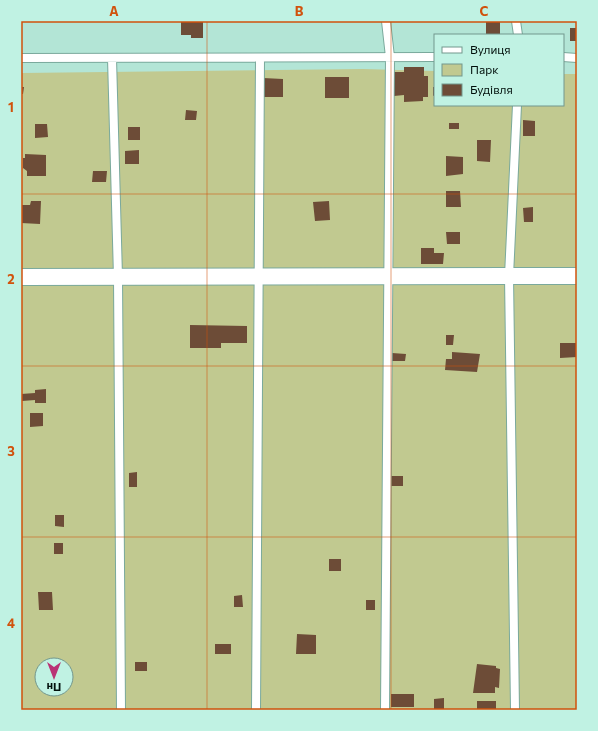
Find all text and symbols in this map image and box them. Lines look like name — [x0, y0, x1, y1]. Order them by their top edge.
text: A — [109, 3, 119, 19]
text: B — [295, 3, 304, 19]
text: C — [480, 3, 489, 19]
legend — [434, 34, 564, 106]
text: Вулиця — [470, 42, 511, 56]
text: Парк — [470, 62, 499, 76]
text: Будівля — [470, 82, 513, 96]
text: 1 — [8, 99, 14, 115]
text: 2 — [7, 271, 15, 287]
text: 3 — [7, 443, 15, 459]
text: 4 — [7, 615, 15, 631]
north arrow — [34, 657, 74, 697]
text: Пн — [47, 681, 61, 694]

